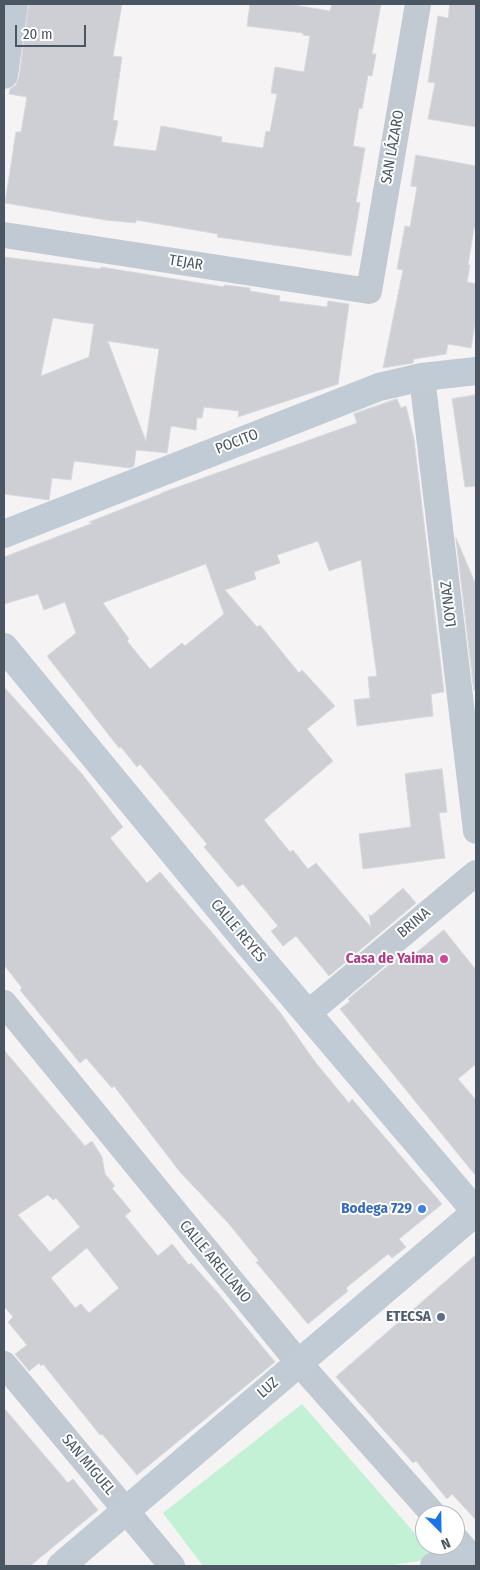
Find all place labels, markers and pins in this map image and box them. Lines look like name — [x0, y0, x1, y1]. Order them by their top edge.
place label: Casa de Yaima — [346, 950, 434, 968]
marker: Casa de Yaima — [438, 953, 450, 965]
place label: Bodega 729 — [341, 1200, 412, 1218]
marker: Bodega 729 — [416, 1203, 428, 1215]
place label: ETECSA — [386, 1308, 431, 1326]
marker: ETECSA — [435, 1311, 447, 1323]

